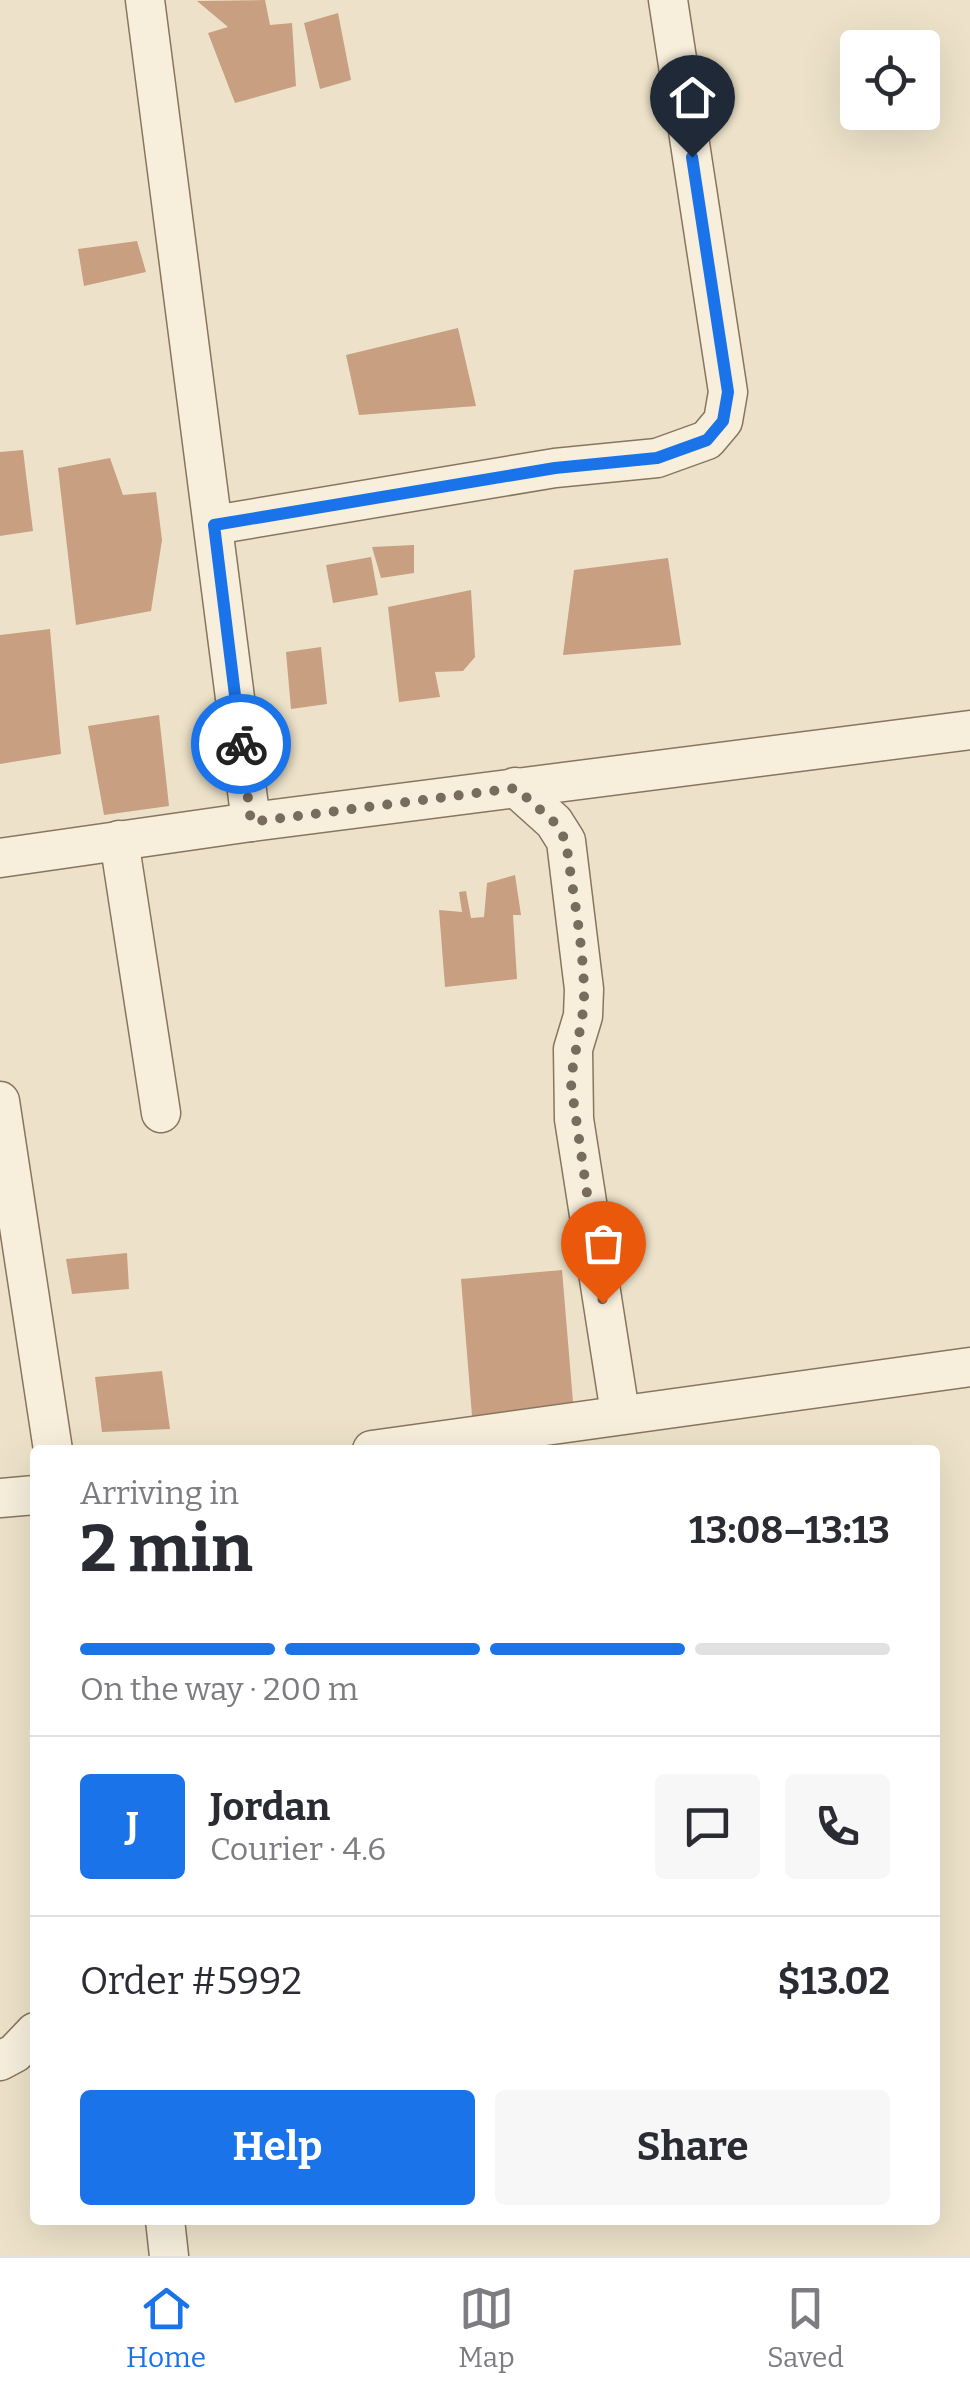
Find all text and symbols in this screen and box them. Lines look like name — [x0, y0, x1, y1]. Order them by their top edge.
map controls — [840, 30, 940, 130]
button: locate — [840, 30, 940, 130]
pin — [650, 55, 735, 158]
icon: home — [665, 70, 720, 125]
courier — [191, 694, 291, 794]
icon: bike — [214, 717, 269, 772]
pin — [561, 1201, 646, 1304]
icon: bag — [576, 1216, 631, 1271]
text: Arriving in — [80, 1474, 239, 1512]
text: 13:08–13:13 — [689, 1507, 890, 1553]
text: 2 min — [80, 1510, 253, 1588]
text: On the way · 200 m — [80, 1670, 358, 1708]
button: chat — [655, 1774, 760, 1879]
button: phone — [785, 1774, 890, 1879]
text: Jordan — [210, 1784, 330, 1830]
text: J — [126, 1803, 139, 1849]
text: Courier · 4.6 — [210, 1830, 386, 1868]
text: Order #5992 — [80, 1958, 302, 2004]
text: $13.02 — [777, 1958, 890, 2004]
button: Help — [80, 2090, 475, 2205]
button: Share — [495, 2090, 890, 2205]
tab: Home — [126, 2281, 206, 2374]
tab: Map — [458, 2281, 515, 2374]
tab: Saved — [767, 2281, 844, 2374]

